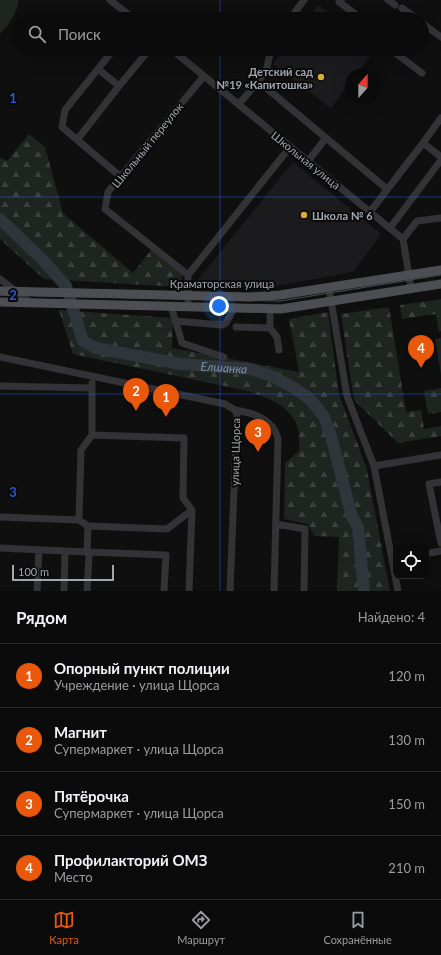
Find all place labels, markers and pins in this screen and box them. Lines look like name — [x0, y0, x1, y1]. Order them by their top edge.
place label: Детский сад №19 «Капитошка» — [216, 65, 313, 91]
marker: Детский сад №19 «Капитошка» — [316, 72, 326, 82]
place label: Школа № 6 — [312, 209, 373, 222]
marker: Школа № 6 — [299, 210, 309, 220]
pin: 4 — [408, 335, 434, 368]
pin: 2 — [123, 378, 149, 411]
pin: 1 — [153, 384, 179, 417]
pin: 3 — [245, 419, 271, 452]

